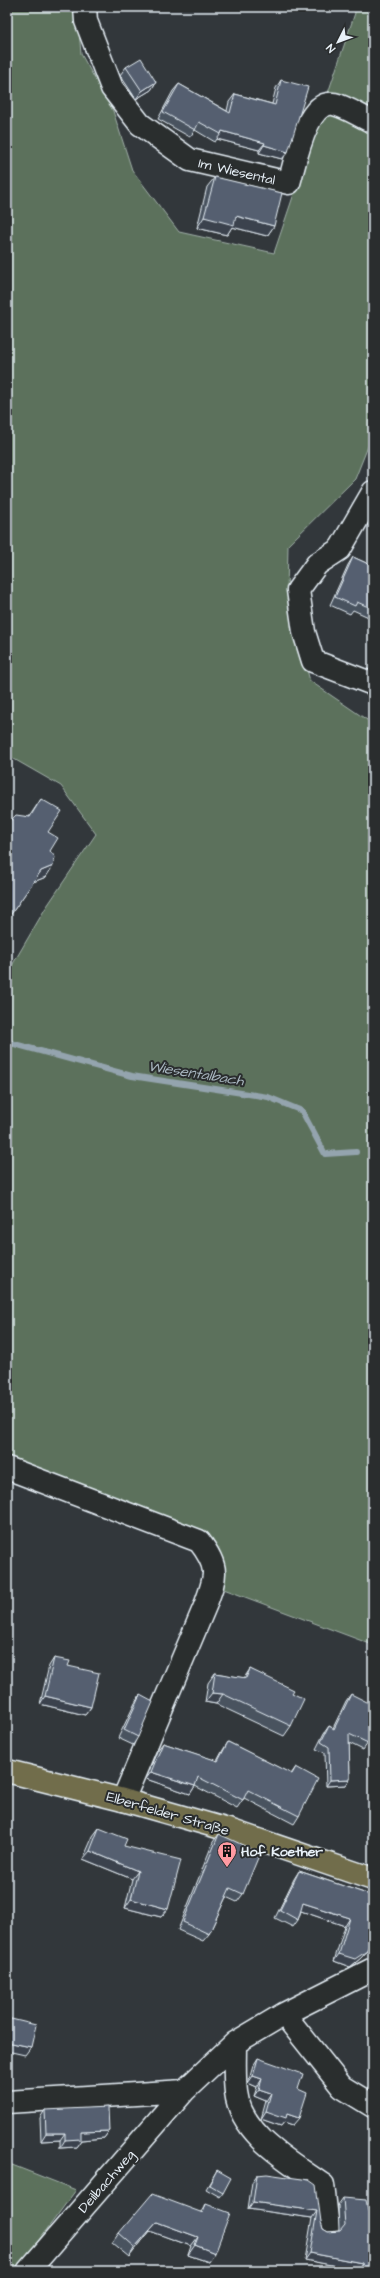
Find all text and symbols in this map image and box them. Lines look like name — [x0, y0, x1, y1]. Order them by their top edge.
north arrow — [318, 22, 358, 62]
text: N — [323, 41, 339, 56]
street label: Im Wiesental — [196, 153, 277, 190]
water label: Wiesentalbach — [147, 1056, 246, 1092]
street label: Elberfelder Straße — [104, 1787, 232, 1841]
building icon: Hof Koether — [216, 1840, 238, 1868]
place label: Hof Koether — [241, 1842, 323, 1862]
street label: Deilbachweg — [74, 2146, 140, 2218]

